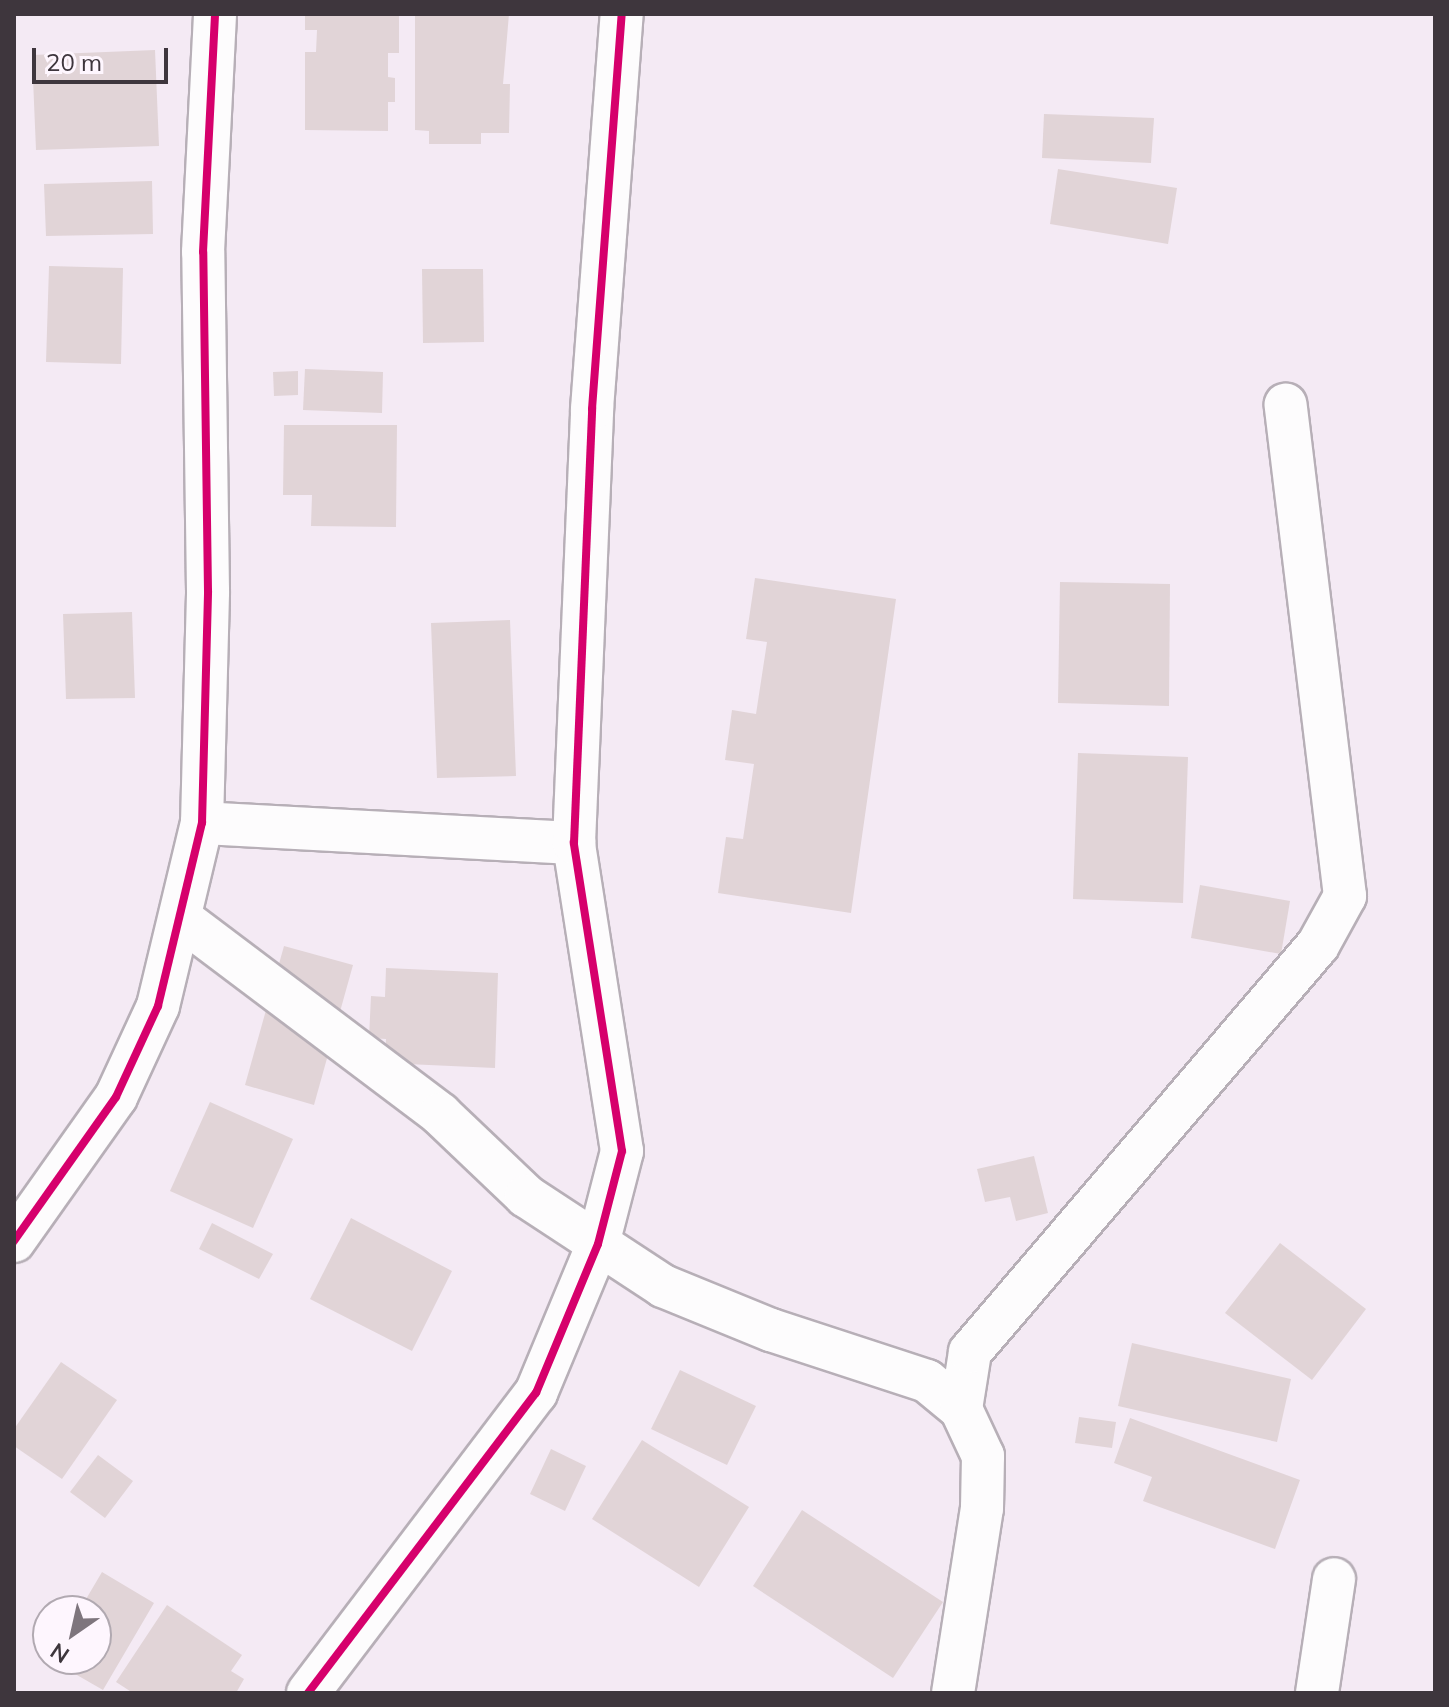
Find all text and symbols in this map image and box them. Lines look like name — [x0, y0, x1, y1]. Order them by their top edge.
scale bar — [36, 32, 172, 82]
text: 20 m — [46, 47, 102, 77]
north arrow — [32, 1595, 112, 1675]
text: N — [45, 1637, 74, 1669]

